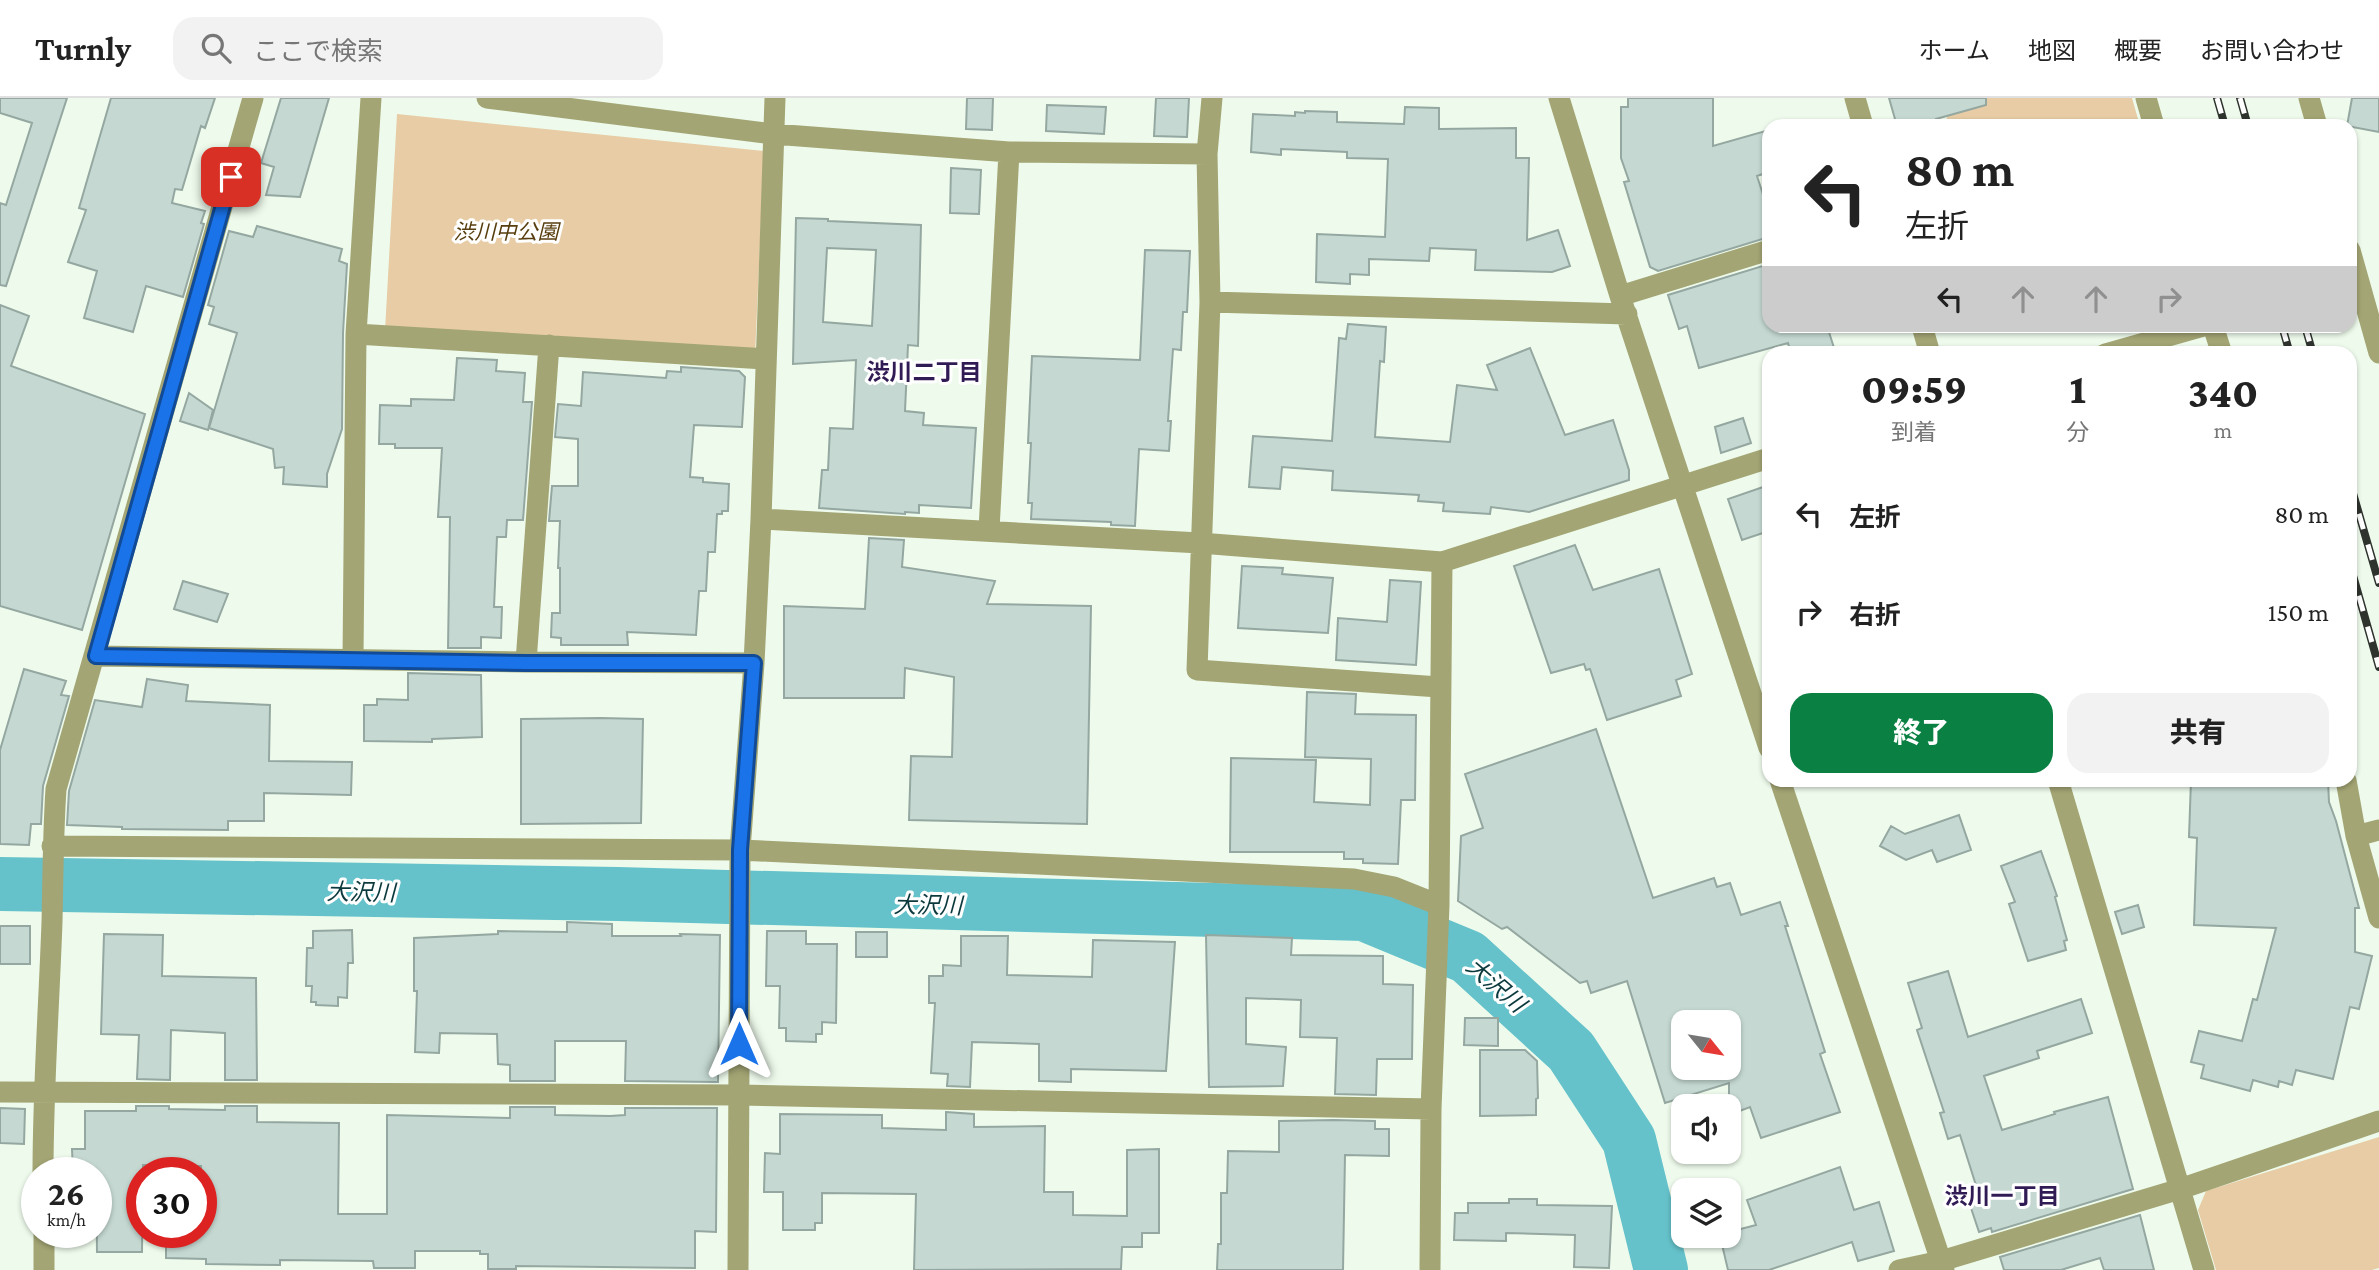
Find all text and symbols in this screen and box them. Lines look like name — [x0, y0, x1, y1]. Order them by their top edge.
search box — [173, 17, 663, 80]
icon: search — [197, 29, 235, 67]
text: Turnly — [35, 30, 131, 67]
text: ここで検索 — [253, 37, 383, 66]
text: ホーム — [1919, 37, 1990, 64]
text: 地図 — [2028, 37, 2076, 64]
text: 概要 — [2114, 37, 2162, 64]
text: お問い合わせ — [2200, 37, 2344, 64]
text: 80 m — [1905, 142, 2014, 197]
pin — [201, 147, 261, 207]
icon: left — [1790, 147, 1881, 238]
icon: arrive — [212, 158, 250, 196]
text: 左折 — [1905, 208, 1969, 244]
park label: 渋川中公園 — [454, 220, 561, 244]
icon: left — [1931, 280, 1969, 318]
icon: ahead — [2004, 280, 2042, 318]
icon: ahead — [2077, 280, 2115, 318]
icon: right — [2150, 280, 2188, 318]
district label: 渋川二丁目 — [867, 359, 982, 385]
text: 09:59 — [1861, 365, 1967, 412]
text: 1 — [2069, 365, 2086, 412]
text: 340 — [2188, 369, 2258, 416]
text: m — [2214, 417, 2232, 443]
text: 到着 — [1891, 419, 1937, 445]
text: 分 — [2066, 419, 2089, 445]
icon: left — [1790, 495, 1828, 533]
text: 80 m — [2275, 500, 2329, 529]
text: 左折 — [1849, 503, 1901, 532]
icon: right — [1790, 593, 1828, 631]
text: 150 m — [2268, 598, 2329, 627]
text: 右折 — [1849, 601, 1901, 630]
button: 終了 — [1790, 693, 2053, 773]
button: 共有 — [2067, 693, 2329, 773]
water label: 大沢川 — [326, 878, 399, 906]
water label: 大沢川 — [893, 891, 966, 919]
water label: 大沢川 — [1461, 953, 1533, 1019]
position arrow — [702, 1007, 776, 1081]
north arrow — [1671, 1010, 1741, 1080]
map controls — [1671, 1010, 1741, 1248]
button: sound — [1671, 1094, 1741, 1164]
speed limit sign: 30 — [126, 1157, 217, 1248]
text: 26 — [48, 1174, 85, 1213]
button: layers — [1671, 1178, 1741, 1248]
district label: 渋川一丁目 — [1945, 1183, 2060, 1209]
text: km/h — [47, 1210, 86, 1230]

